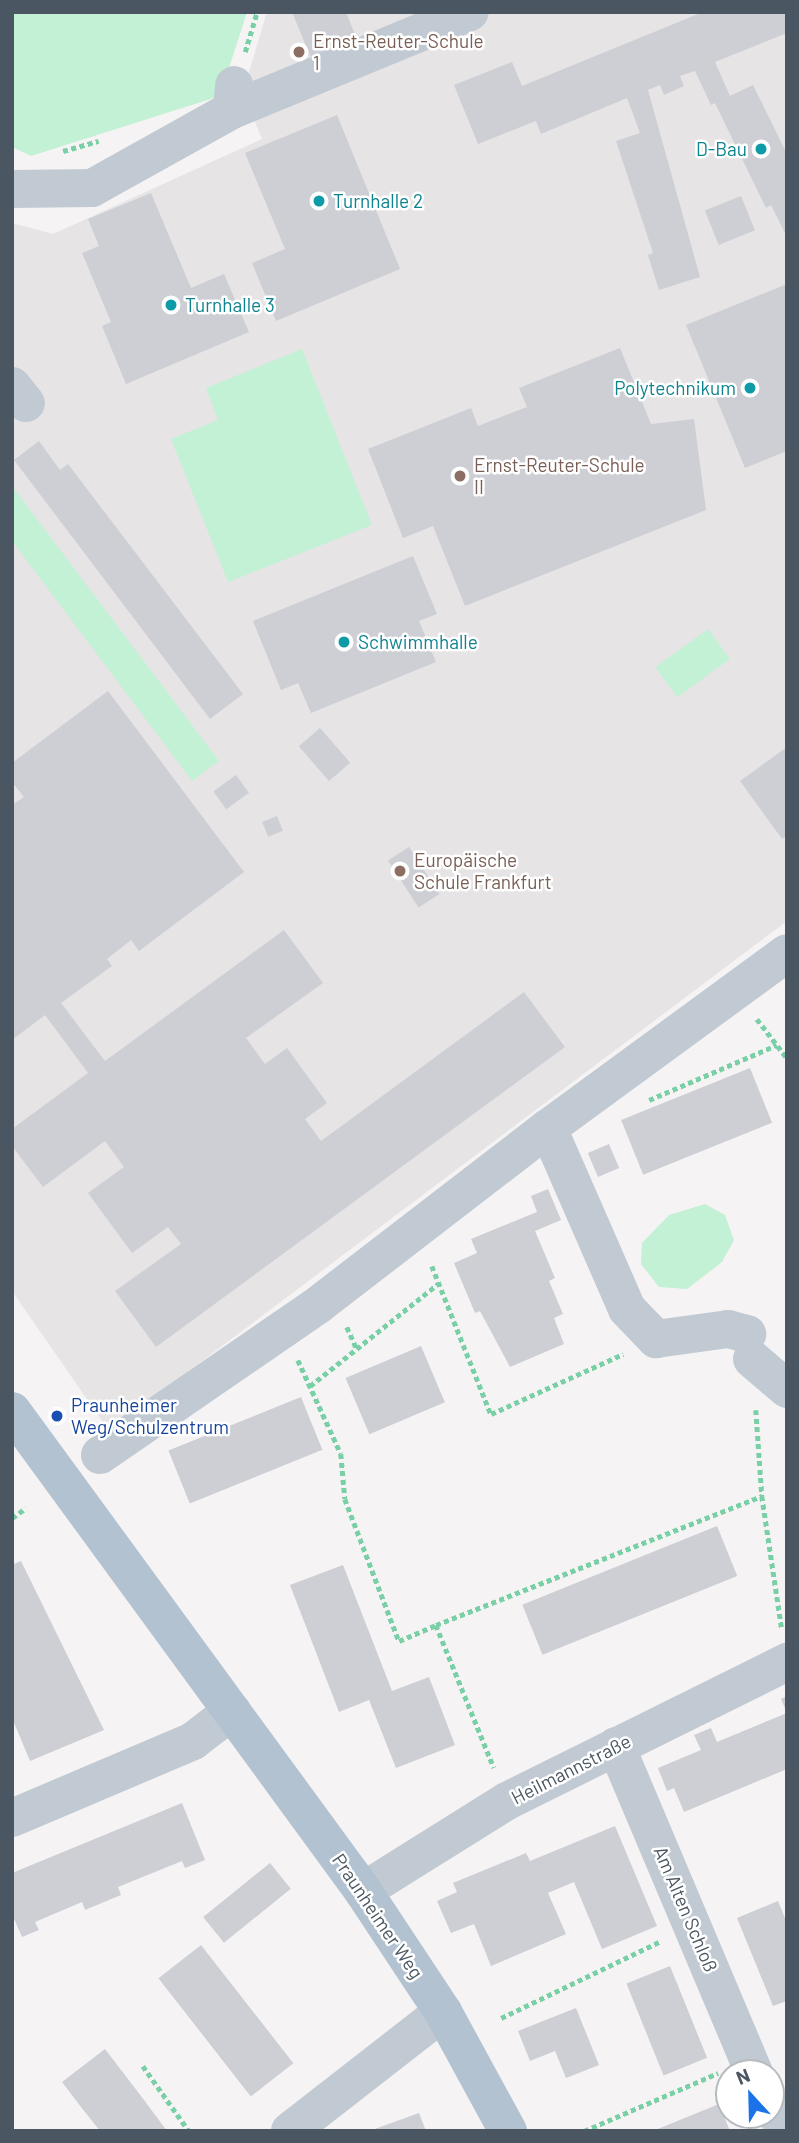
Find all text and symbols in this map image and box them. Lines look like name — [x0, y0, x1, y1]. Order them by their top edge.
place label: Ernst-Reuter-Schule 1 — [313, 30, 484, 74]
marker: Ernst-Reuter-Schule 1 — [291, 44, 307, 60]
place label: D-Bau — [696, 138, 747, 160]
marker: D-Bau — [753, 141, 769, 157]
place label: Turnhalle 2 — [333, 190, 423, 212]
marker: Turnhalle 2 — [311, 193, 327, 209]
place label: Turnhalle 3 — [185, 294, 275, 316]
marker: Turnhalle 3 — [163, 297, 179, 313]
place label: Polytechnikum — [614, 377, 736, 399]
marker: Polytechnikum — [742, 380, 758, 396]
place label: Ernst-Reuter-Schule II — [474, 454, 645, 498]
marker: Ernst-Reuter-Schule II — [452, 468, 468, 484]
place label: Schwimmhalle — [358, 631, 478, 653]
marker: Schwimmhalle — [336, 634, 352, 650]
place label: Europäische Schule Frankfurt — [414, 849, 552, 893]
marker: Europäische Schule Frankfurt — [392, 863, 408, 879]
place label: Praunheimer Weg/Schulzentrum — [71, 1394, 229, 1438]
marker: Praunheimer Weg/Schulzentrum — [49, 1408, 65, 1424]
street label: Heilmannstraße — [507, 1729, 635, 1809]
street label: Am Alten Schloß — [649, 1843, 723, 1975]
street label: Praunheimer Weg — [328, 1849, 428, 1983]
north arrow — [715, 2059, 785, 2129]
text: N — [733, 2063, 753, 2089]

